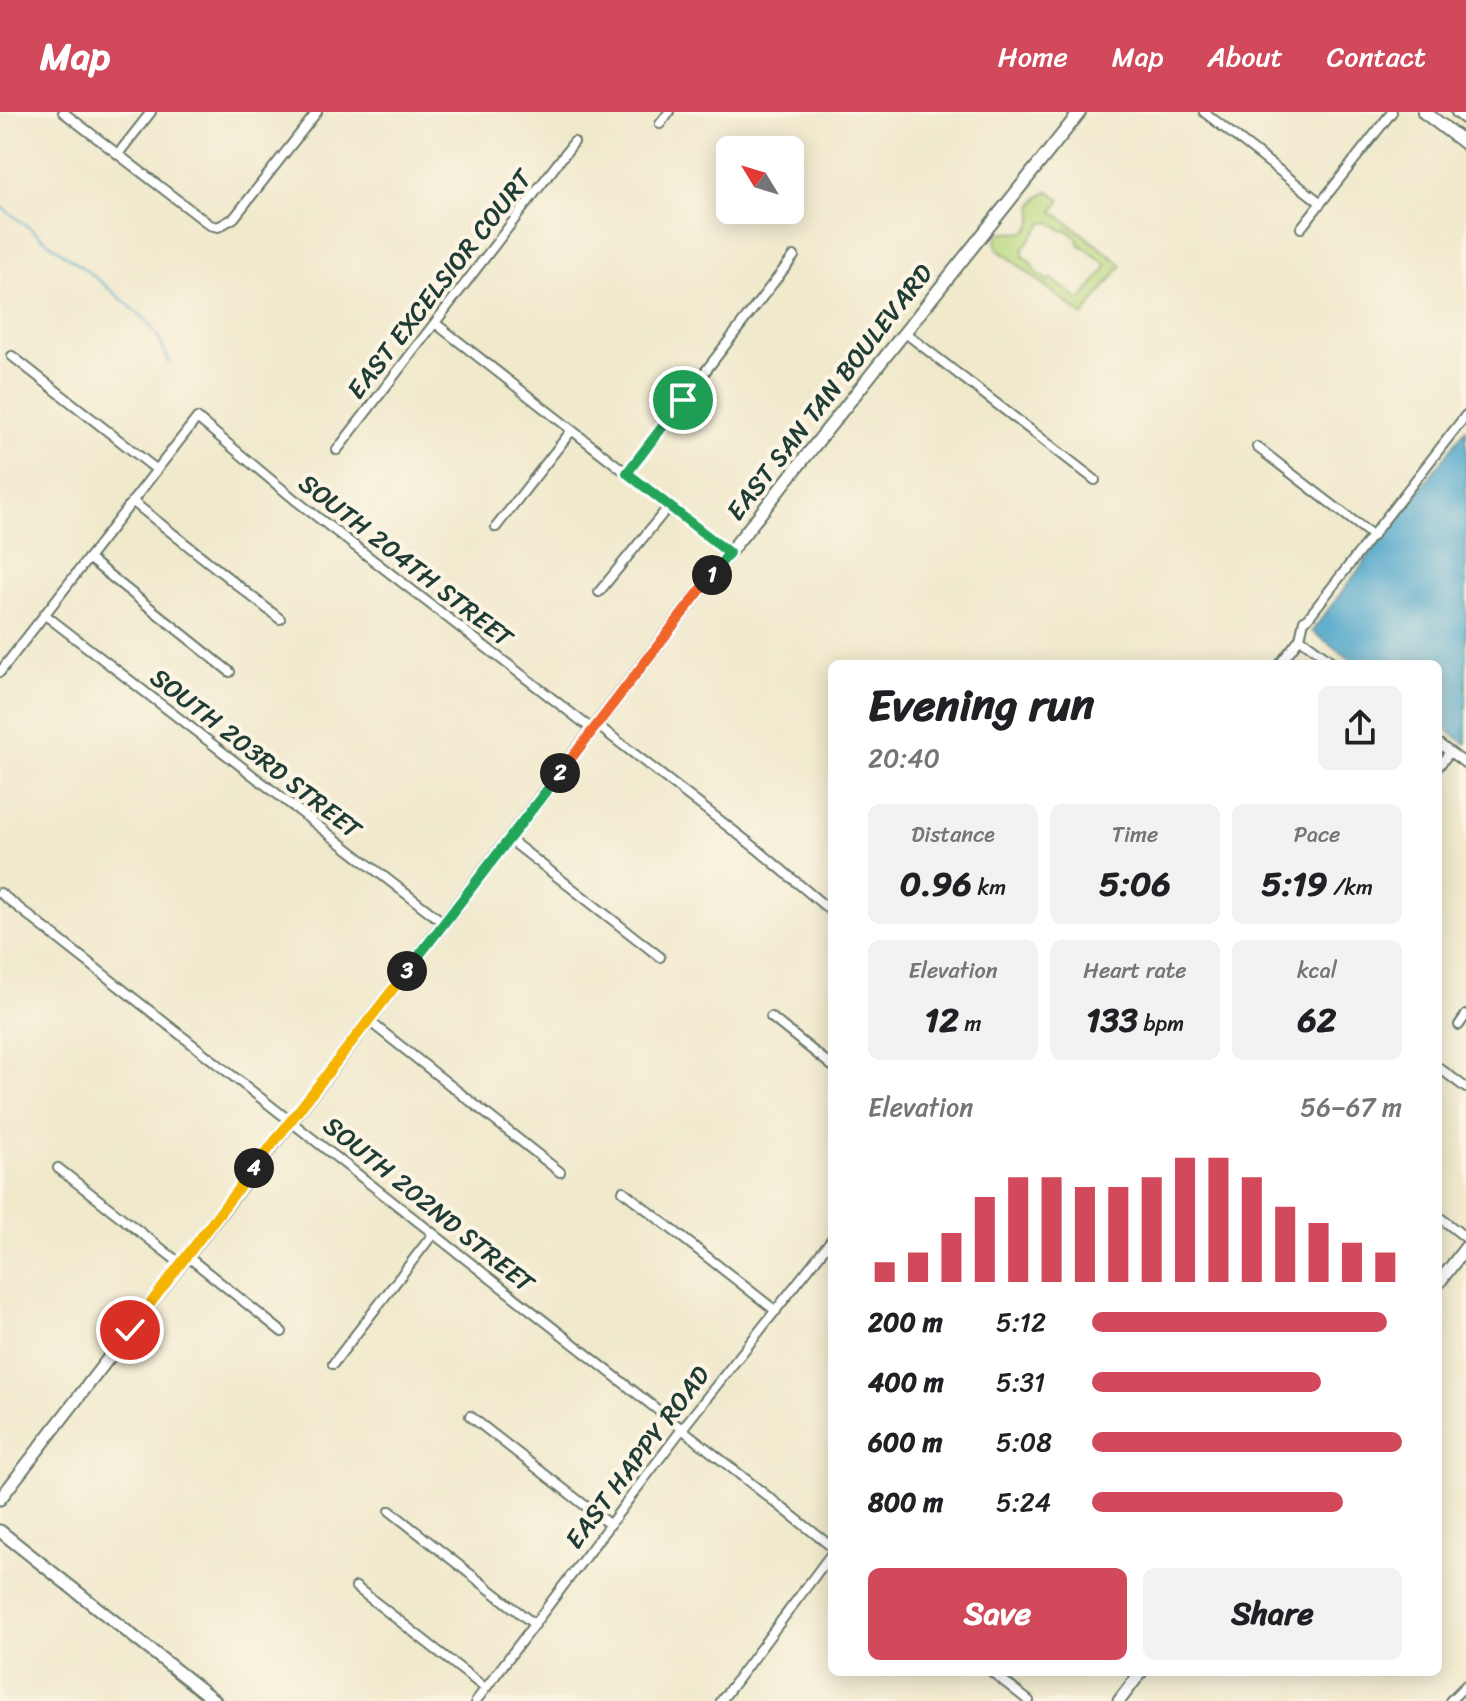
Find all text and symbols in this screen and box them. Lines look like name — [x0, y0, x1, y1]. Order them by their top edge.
text: Map — [40, 23, 110, 90]
text: Home — [998, 32, 1068, 81]
text: Map — [1112, 32, 1163, 81]
text: About — [1207, 32, 1283, 81]
text: Contact — [1327, 32, 1426, 81]
north arrow — [716, 136, 804, 224]
map controls — [716, 136, 804, 224]
street label: EAST EXCELSIOR COURT — [334, 158, 545, 409]
street label: EAST SAN TAN BOULEVARD — [713, 253, 945, 531]
pin — [649, 366, 717, 434]
icon: arrive — [661, 378, 705, 422]
street label: SOUTH 204TH STREET — [288, 461, 525, 660]
pin: 1 — [692, 555, 732, 595]
text: 1 — [707, 555, 717, 594]
street label: SOUTH 203RD STREET — [140, 655, 374, 852]
text: Evening run — [868, 666, 1094, 744]
button: share — [1318, 686, 1402, 770]
text: 20:40 — [868, 735, 940, 781]
pin: 2 — [540, 753, 580, 793]
text: 2 — [554, 753, 566, 792]
text: Distance — [911, 815, 995, 854]
text: Time — [1112, 815, 1158, 854]
text: Pace — [1294, 815, 1340, 854]
text: 0.96 — [900, 854, 972, 914]
text: 5:06 — [1099, 854, 1171, 914]
text: 5:19 — [1261, 854, 1328, 914]
text: km — [972, 868, 1006, 907]
text: /km — [1328, 868, 1373, 907]
pin: 3 — [387, 951, 427, 991]
text: 3 — [401, 951, 413, 990]
text: Elevation — [908, 951, 998, 990]
text: Heart rate — [1083, 951, 1187, 990]
text: kcal — [1297, 951, 1337, 990]
text: 12 — [925, 990, 959, 1050]
text: 133 — [1086, 990, 1138, 1050]
text: 62 — [1298, 990, 1336, 1050]
text: m — [959, 1004, 981, 1043]
text: bpm — [1138, 1004, 1184, 1043]
text: Elevation — [868, 1084, 973, 1130]
text: 56–67 m — [1300, 1084, 1402, 1130]
street label: SOUTH 202ND STREET — [313, 1104, 547, 1306]
pin: 4 — [234, 1148, 274, 1188]
text: 4 — [247, 1148, 261, 1187]
pin — [96, 1296, 164, 1364]
text: 200 m — [868, 1299, 943, 1345]
text: 5:12 — [996, 1299, 1046, 1345]
icon: check — [108, 1308, 152, 1352]
street label: EAST HAPPY ROAD — [552, 1355, 722, 1559]
text: 400 m — [868, 1359, 944, 1405]
text: 5:31 — [996, 1359, 1045, 1405]
text: 600 m — [868, 1419, 942, 1465]
text: 5:08 — [996, 1419, 1052, 1465]
text: 800 m — [868, 1479, 943, 1525]
text: 5:24 — [996, 1479, 1051, 1525]
button: Save — [868, 1568, 1127, 1660]
button: Share — [1143, 1568, 1402, 1660]

